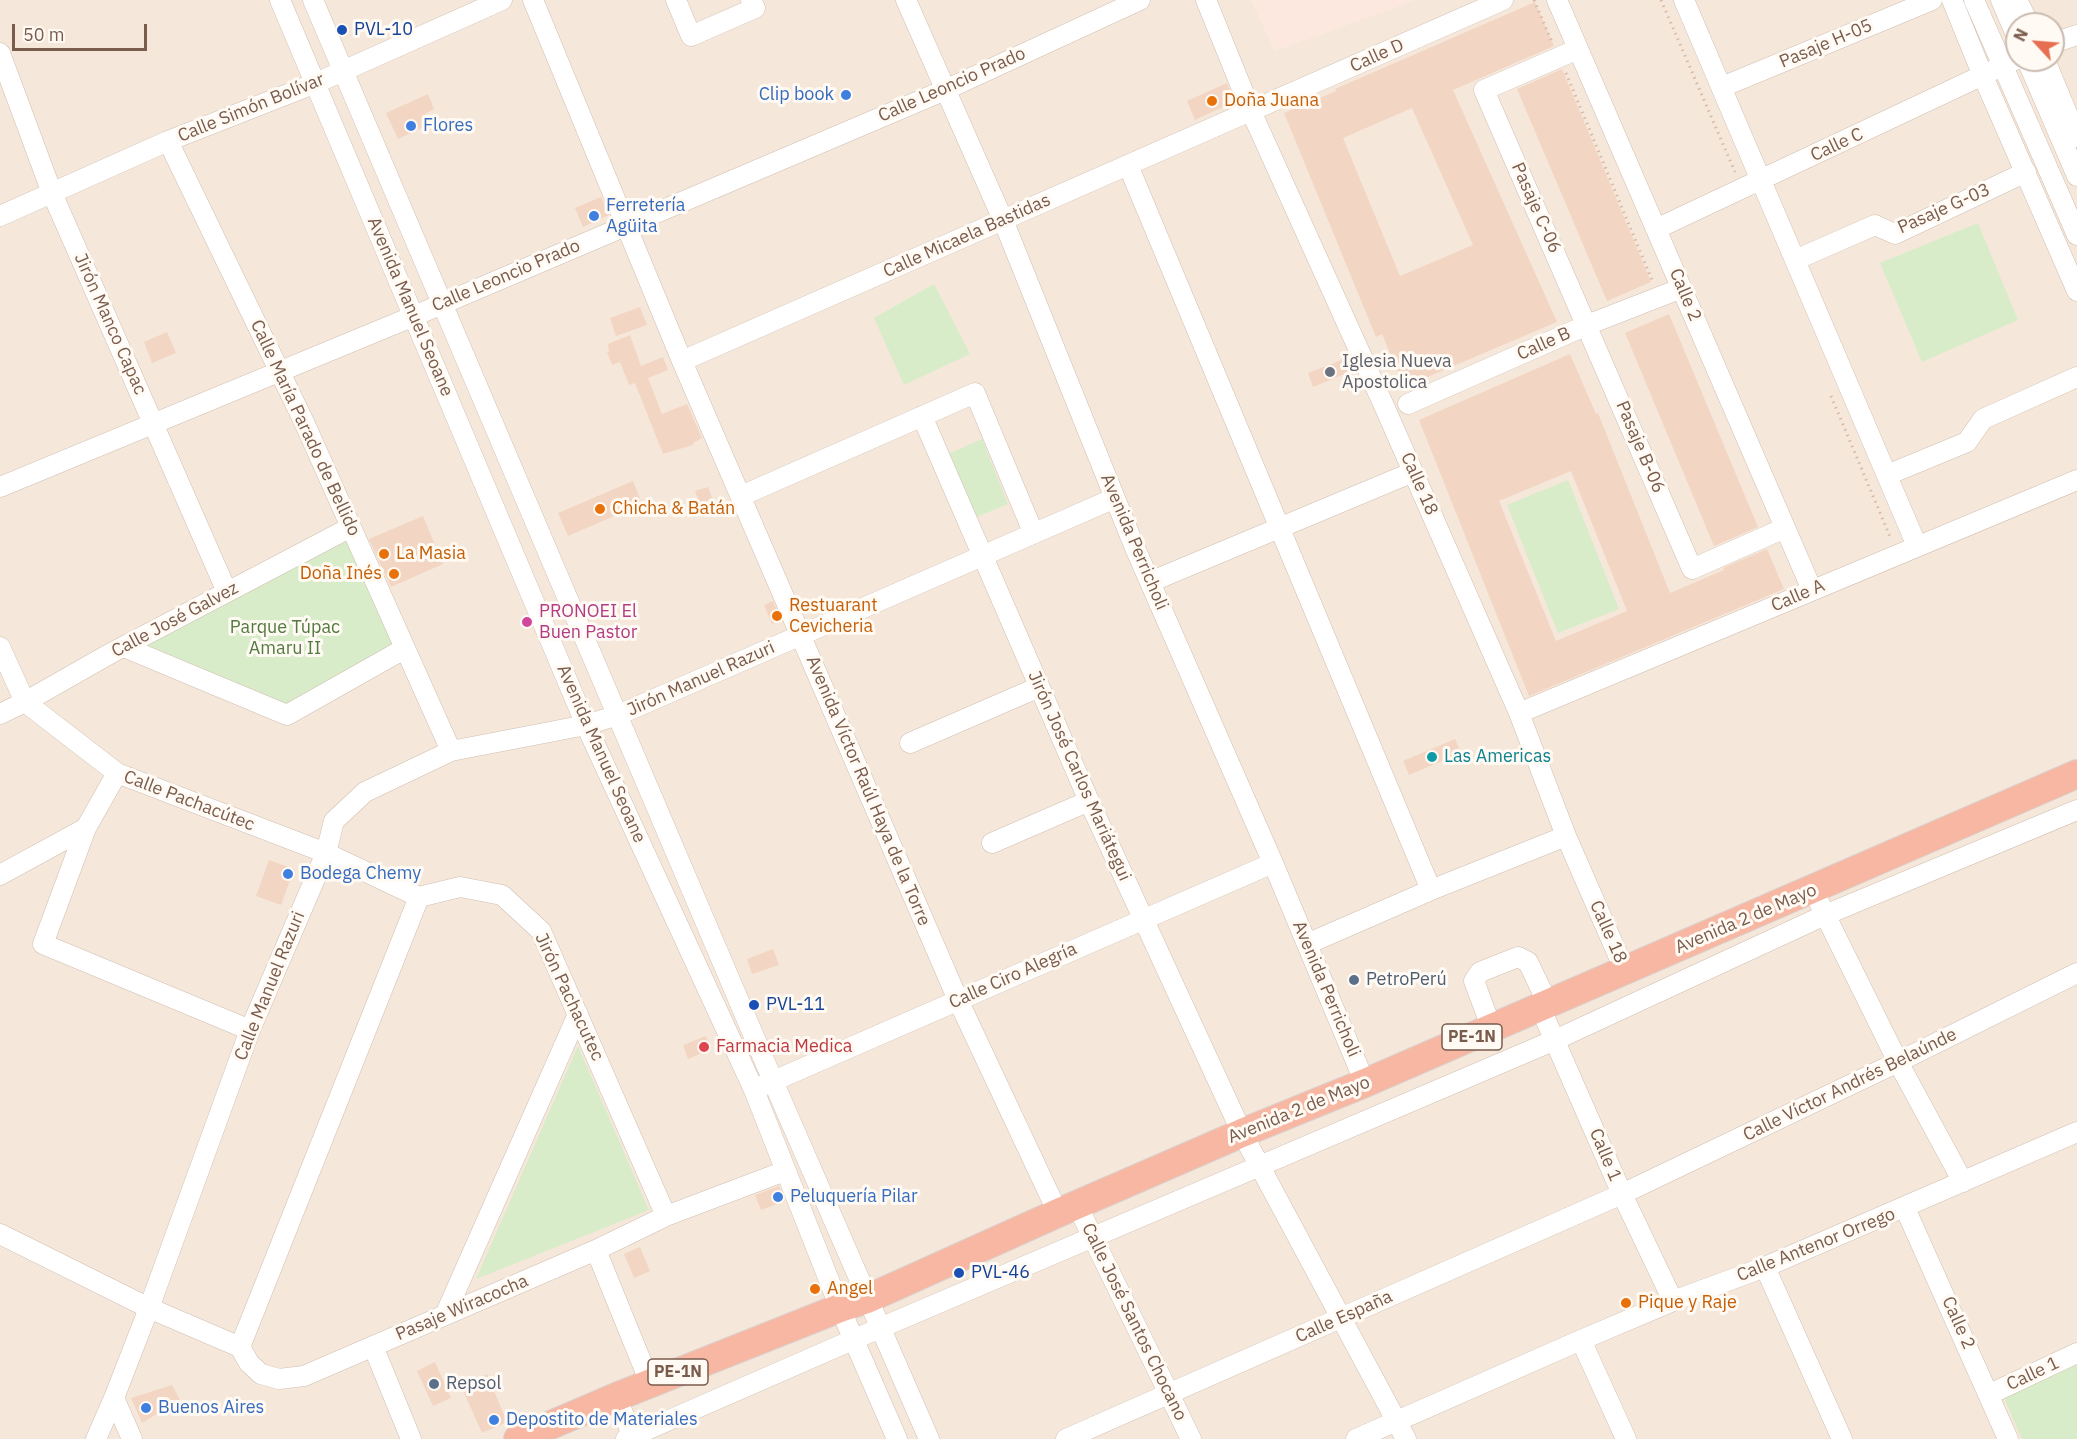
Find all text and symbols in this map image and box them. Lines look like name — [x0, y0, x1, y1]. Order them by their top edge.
scale bar — [15, 12, 150, 50]
north arrow — [2005, 12, 2065, 72]
street label: Pasaje H-05 — [1776, 15, 1876, 73]
place label: PVL-10 — [354, 19, 413, 41]
text: 50 m — [23, 23, 65, 46]
marker: PVL-10 — [335, 23, 349, 37]
text: N — [2009, 25, 2032, 45]
street label: Calle D — [1347, 35, 1407, 77]
street label: Calle Leoncio Prado — [875, 43, 1029, 127]
street label: Calle Simón Bolívar — [175, 69, 327, 147]
place label: Clip book — [759, 84, 834, 106]
marker: Clip book — [839, 88, 853, 102]
place label: Doña Juana — [1224, 90, 1319, 112]
marker: Doña Juana — [1205, 94, 1219, 108]
place label: Flores — [423, 115, 473, 137]
marker: Flores — [404, 119, 418, 133]
street label: Calle C — [1807, 123, 1867, 167]
street label: Pasaje C-06 — [1506, 159, 1566, 257]
street label: Pasaje G-03 — [1894, 179, 1994, 239]
street label: Calle Micaela Bastidas — [880, 189, 1054, 283]
place label: Ferretería Agüita — [606, 195, 685, 238]
marker: Ferretería Agüita — [587, 209, 601, 223]
street label: Avenida Manuel Seoane — [362, 214, 458, 400]
street label: Calle Leoncio Prado — [429, 235, 583, 317]
street label: Jirón Manco Capac — [69, 250, 151, 398]
street label: Calle 2 — [1664, 265, 1706, 325]
street label: Calle María Parado de Bellido — [245, 316, 365, 540]
street label: Calle B — [1514, 323, 1574, 365]
place label: Iglesia Nueva Apostolica — [1342, 351, 1452, 394]
marker: Iglesia Nueva Apostolica — [1323, 365, 1337, 379]
street label: Pasaje B-06 — [1611, 398, 1669, 496]
street label: Calle 18 — [1396, 449, 1442, 519]
street label: Avenida Perricholi — [1096, 471, 1172, 613]
place label: Chicha & Batán — [612, 498, 735, 520]
marker: Chicha & Batán — [593, 502, 607, 516]
place label: La Masia — [396, 543, 466, 565]
marker: La Masia — [377, 547, 391, 561]
place label: Doña Inés — [300, 563, 382, 585]
marker: Doña Inés — [387, 567, 401, 581]
street label: Calle A — [1768, 575, 1828, 617]
street label: Calle José Galvez — [108, 577, 242, 663]
place label: Restuarant Cevicheria — [789, 595, 878, 638]
place label: PRONOEI El Buen Pastor — [539, 601, 637, 644]
marker: Restuarant Cevicheria — [770, 609, 784, 623]
marker: PRONOEI El Buen Pastor — [520, 615, 534, 629]
park label: Parque Túpac Amaru II — [230, 617, 340, 660]
street label: Jirón Manuel Razuri — [624, 637, 778, 721]
street label: Avenida Víctor Raúl Haya de la Torre — [801, 653, 935, 929]
street label: Avenida Manuel Seoane — [552, 662, 650, 846]
street label: Jirón José Carlos Mariátegui — [1023, 668, 1135, 884]
place label: Las Americas — [1444, 746, 1551, 768]
marker: Las Americas — [1425, 750, 1439, 764]
street label: Calle Pachacútec — [121, 766, 257, 836]
place label: Bodega Chemy — [300, 863, 421, 885]
marker: Bodega Chemy — [281, 867, 295, 881]
street label: Avenida 2 de Mayo — [1672, 879, 1820, 959]
street label: Calle 18 — [1585, 897, 1631, 967]
street label: Calle Manuel Razuri — [230, 908, 310, 1064]
street label: Avenida Perricholi — [1288, 918, 1364, 1060]
street label: Jirón Pachacutec — [530, 930, 608, 1064]
street label: Calle Ciro Alegría — [946, 938, 1080, 1014]
place label: PetroPerú — [1366, 969, 1447, 991]
marker: PetroPerú — [1347, 973, 1361, 987]
place label: PVL-11 — [766, 994, 825, 1016]
marker: PVL-11 — [747, 998, 761, 1012]
road number: PE-1N — [1442, 1024, 1502, 1050]
street label: Calle Víctor Andrés Belaúnde — [1740, 1024, 1960, 1146]
place label: Farmacia Medica — [716, 1036, 852, 1058]
marker: Farmacia Medica — [697, 1040, 711, 1054]
street label: Avenida 2 de Mayo — [1225, 1072, 1373, 1148]
street label: Calle 1 — [1584, 1125, 1626, 1185]
place label: Peluquería Pilar — [790, 1186, 918, 1208]
marker: Peluquería Pilar — [771, 1190, 785, 1204]
street label: Calle Antenor Orrego — [1734, 1203, 1898, 1287]
street label: Calle José Santos Chocano — [1077, 1220, 1191, 1424]
place label: PVL-46 — [971, 1262, 1030, 1284]
marker: PVL-46 — [952, 1266, 966, 1280]
street label: Pasaje Wiracocha — [392, 1270, 532, 1346]
place label: Angel — [827, 1278, 873, 1300]
marker: Angel — [808, 1282, 822, 1296]
street label: Calle España — [1292, 1286, 1396, 1348]
place label: Pique y Raje — [1638, 1292, 1737, 1314]
street label: Calle 2 — [1937, 1293, 1979, 1353]
marker: Pique y Raje — [1619, 1296, 1633, 1310]
street label: Calle 1 — [2003, 1353, 2063, 1395]
road number: PE-1N — [648, 1359, 708, 1385]
place label: Repsol — [446, 1373, 501, 1395]
marker: Repsol — [427, 1377, 441, 1391]
place label: Buenos Aires — [158, 1397, 264, 1419]
marker: Buenos Aires — [139, 1401, 153, 1415]
place label: Depostito de Materiales — [506, 1409, 698, 1431]
marker: Depostito de Materiales — [487, 1413, 501, 1427]

